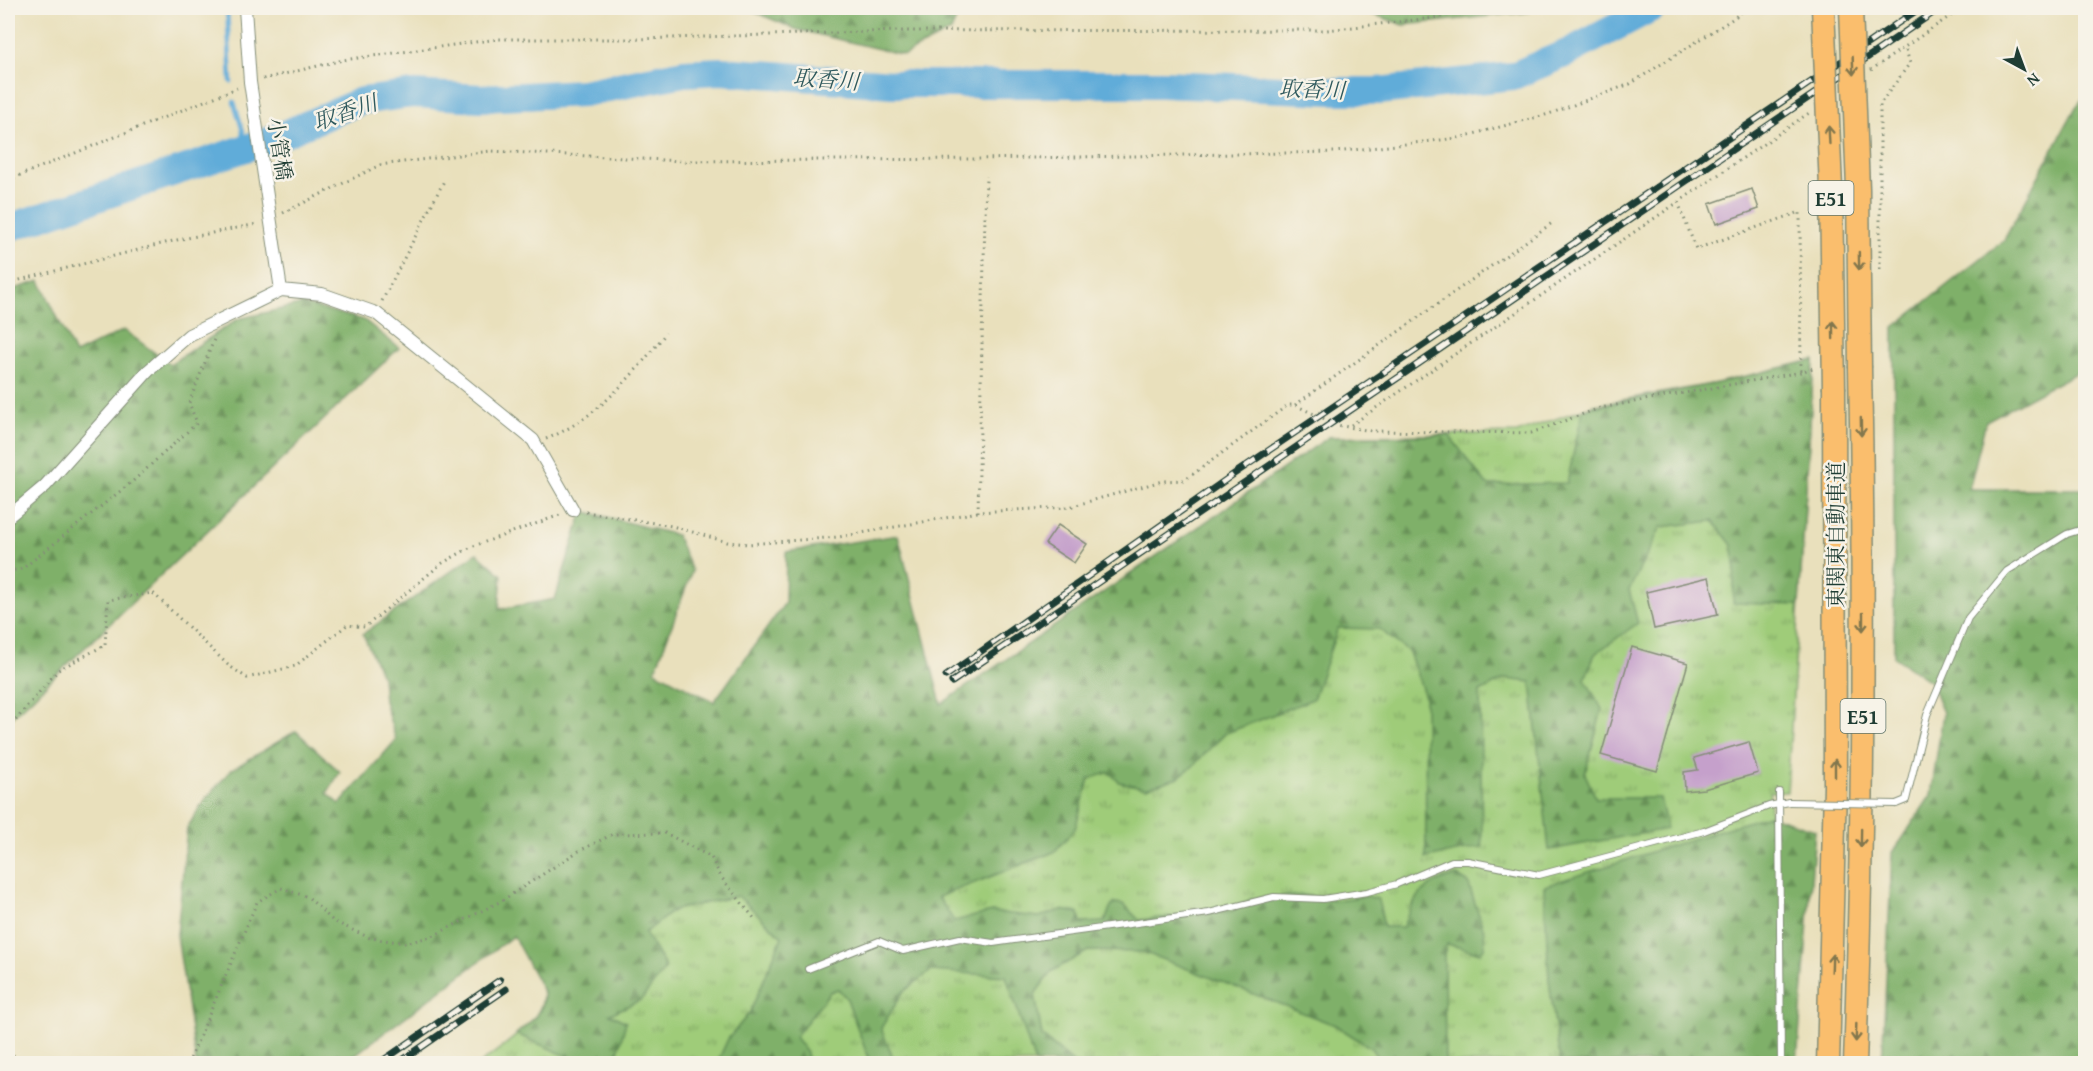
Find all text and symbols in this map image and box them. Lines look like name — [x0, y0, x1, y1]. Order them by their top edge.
north arrow — [1994, 39, 2054, 99]
one-way arrow — [1848, 55, 1859, 75]
water label: 取香川 — [792, 61, 862, 97]
text: N — [2022, 68, 2046, 93]
water label: 取香川 — [1278, 72, 1348, 106]
water label: 取香川 — [309, 85, 383, 138]
street label: 小管橋 — [260, 115, 300, 183]
one-way arrow — [1823, 126, 1834, 146]
road number: E51 — [1808, 181, 1854, 215]
one-way arrow — [1853, 250, 1865, 270]
one-way arrow — [1828, 321, 1839, 341]
one-way arrow — [1856, 416, 1867, 436]
street label: 東関東自動車道 — [1820, 462, 1851, 609]
one-way arrow — [1857, 611, 1869, 631]
road number: E51 — [1840, 699, 1886, 733]
one-way arrow — [1829, 759, 1841, 779]
one-way arrow — [1856, 827, 1867, 847]
one-way arrow — [1826, 954, 1837, 974]
one-way arrow — [1850, 1022, 1861, 1042]

